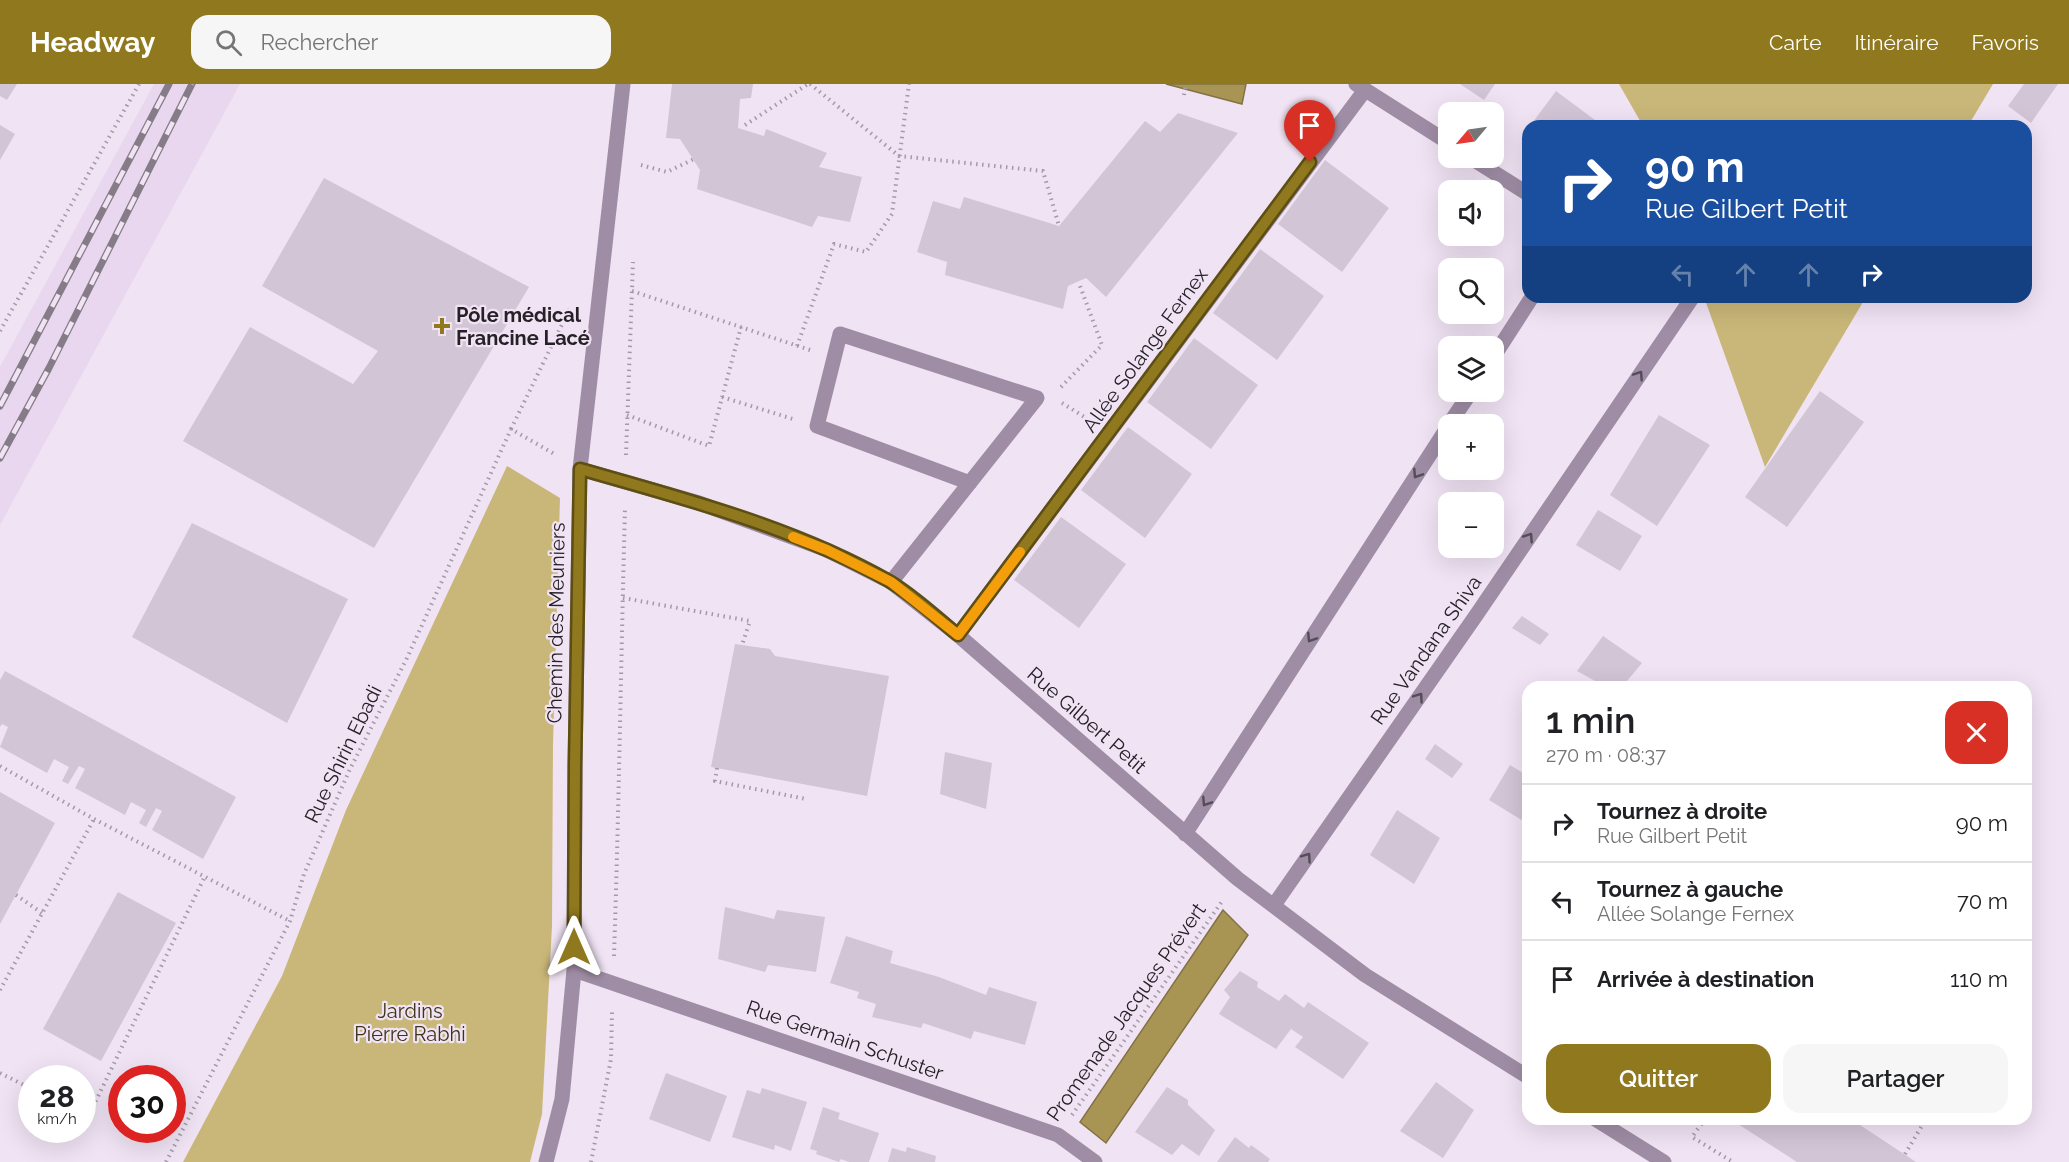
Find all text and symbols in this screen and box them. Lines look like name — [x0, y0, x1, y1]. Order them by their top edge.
search box — [191, 15, 611, 69]
text: Headway — [30, 26, 155, 59]
icon: search — [212, 26, 245, 59]
text: Rechercher — [260, 29, 378, 55]
text: Carte — [1769, 30, 1821, 55]
text: Itinéraire — [1854, 30, 1938, 55]
text: Favoris — [1971, 30, 2039, 55]
pin — [1284, 100, 1335, 162]
north arrow — [1438, 102, 1504, 168]
map controls — [1438, 102, 1504, 558]
icon: arrive — [1293, 109, 1326, 142]
text: 90 m — [1645, 143, 1745, 192]
icon: right — [1546, 144, 1624, 222]
button: sound — [1438, 180, 1504, 246]
text: Rue Gilbert Petit — [1645, 193, 1848, 224]
button: search — [1438, 258, 1504, 324]
icon: left — [1666, 258, 1699, 291]
icon: ahead — [1729, 258, 1762, 291]
icon: ahead — [1792, 258, 1825, 291]
icon: right — [1855, 258, 1888, 291]
street label: Allée Solange Fernex — [1077, 263, 1213, 437]
place label: Pôle médical Francine Lacé — [456, 303, 590, 350]
marker: Pôle médical Francine Lacé — [433, 317, 451, 335]
button: layers — [1438, 336, 1504, 402]
one-way arrow — [1632, 371, 1643, 382]
button: + — [1438, 414, 1504, 480]
one-way arrow — [1414, 468, 1425, 479]
button: − — [1438, 492, 1504, 558]
street label: Chemin des Meuniers — [542, 522, 570, 724]
one-way arrow — [1522, 532, 1533, 543]
street label: Rue Vandana Shiva — [1366, 571, 1486, 729]
one-way arrow — [1307, 632, 1319, 642]
street label: Rue Gilbert Petit — [1022, 662, 1152, 779]
street label: Rue Shirin Ebadi — [299, 681, 387, 827]
one-way arrow — [1412, 693, 1423, 704]
text: 1 min — [1546, 699, 1635, 741]
button: close — [1945, 701, 2008, 764]
text: 270 m · 08:37 — [1546, 743, 1666, 767]
one-way arrow — [1201, 796, 1213, 806]
text: Tournez à droite — [1597, 798, 1767, 824]
icon: right — [1546, 807, 1579, 840]
text: 90 m — [1956, 810, 2008, 836]
text: Rue Gilbert Petit — [1597, 824, 1747, 848]
one-way arrow — [1300, 853, 1311, 864]
text: Tournez à gauche — [1597, 876, 1783, 902]
icon: left — [1546, 885, 1579, 918]
text: 70 m — [1957, 888, 2008, 914]
street label: Promenade Jacques Prévert — [1041, 898, 1211, 1126]
text: Allée Solange Fernex — [1597, 902, 1794, 926]
position arrow — [542, 915, 606, 979]
icon: arrive — [1546, 963, 1579, 996]
text: Arrivée à destination — [1597, 966, 1814, 992]
text: 110 m — [1950, 966, 2008, 992]
street label: Rue Germain Schuster — [743, 995, 947, 1085]
park label: Jardins Pierre Rabhi — [354, 999, 466, 1046]
button: Quitter — [1546, 1044, 1771, 1113]
button: Partager — [1783, 1044, 2008, 1113]
speed limit sign: 30 — [108, 1065, 186, 1143]
text: 28 — [39, 1079, 75, 1114]
text: km/h — [37, 1110, 77, 1128]

